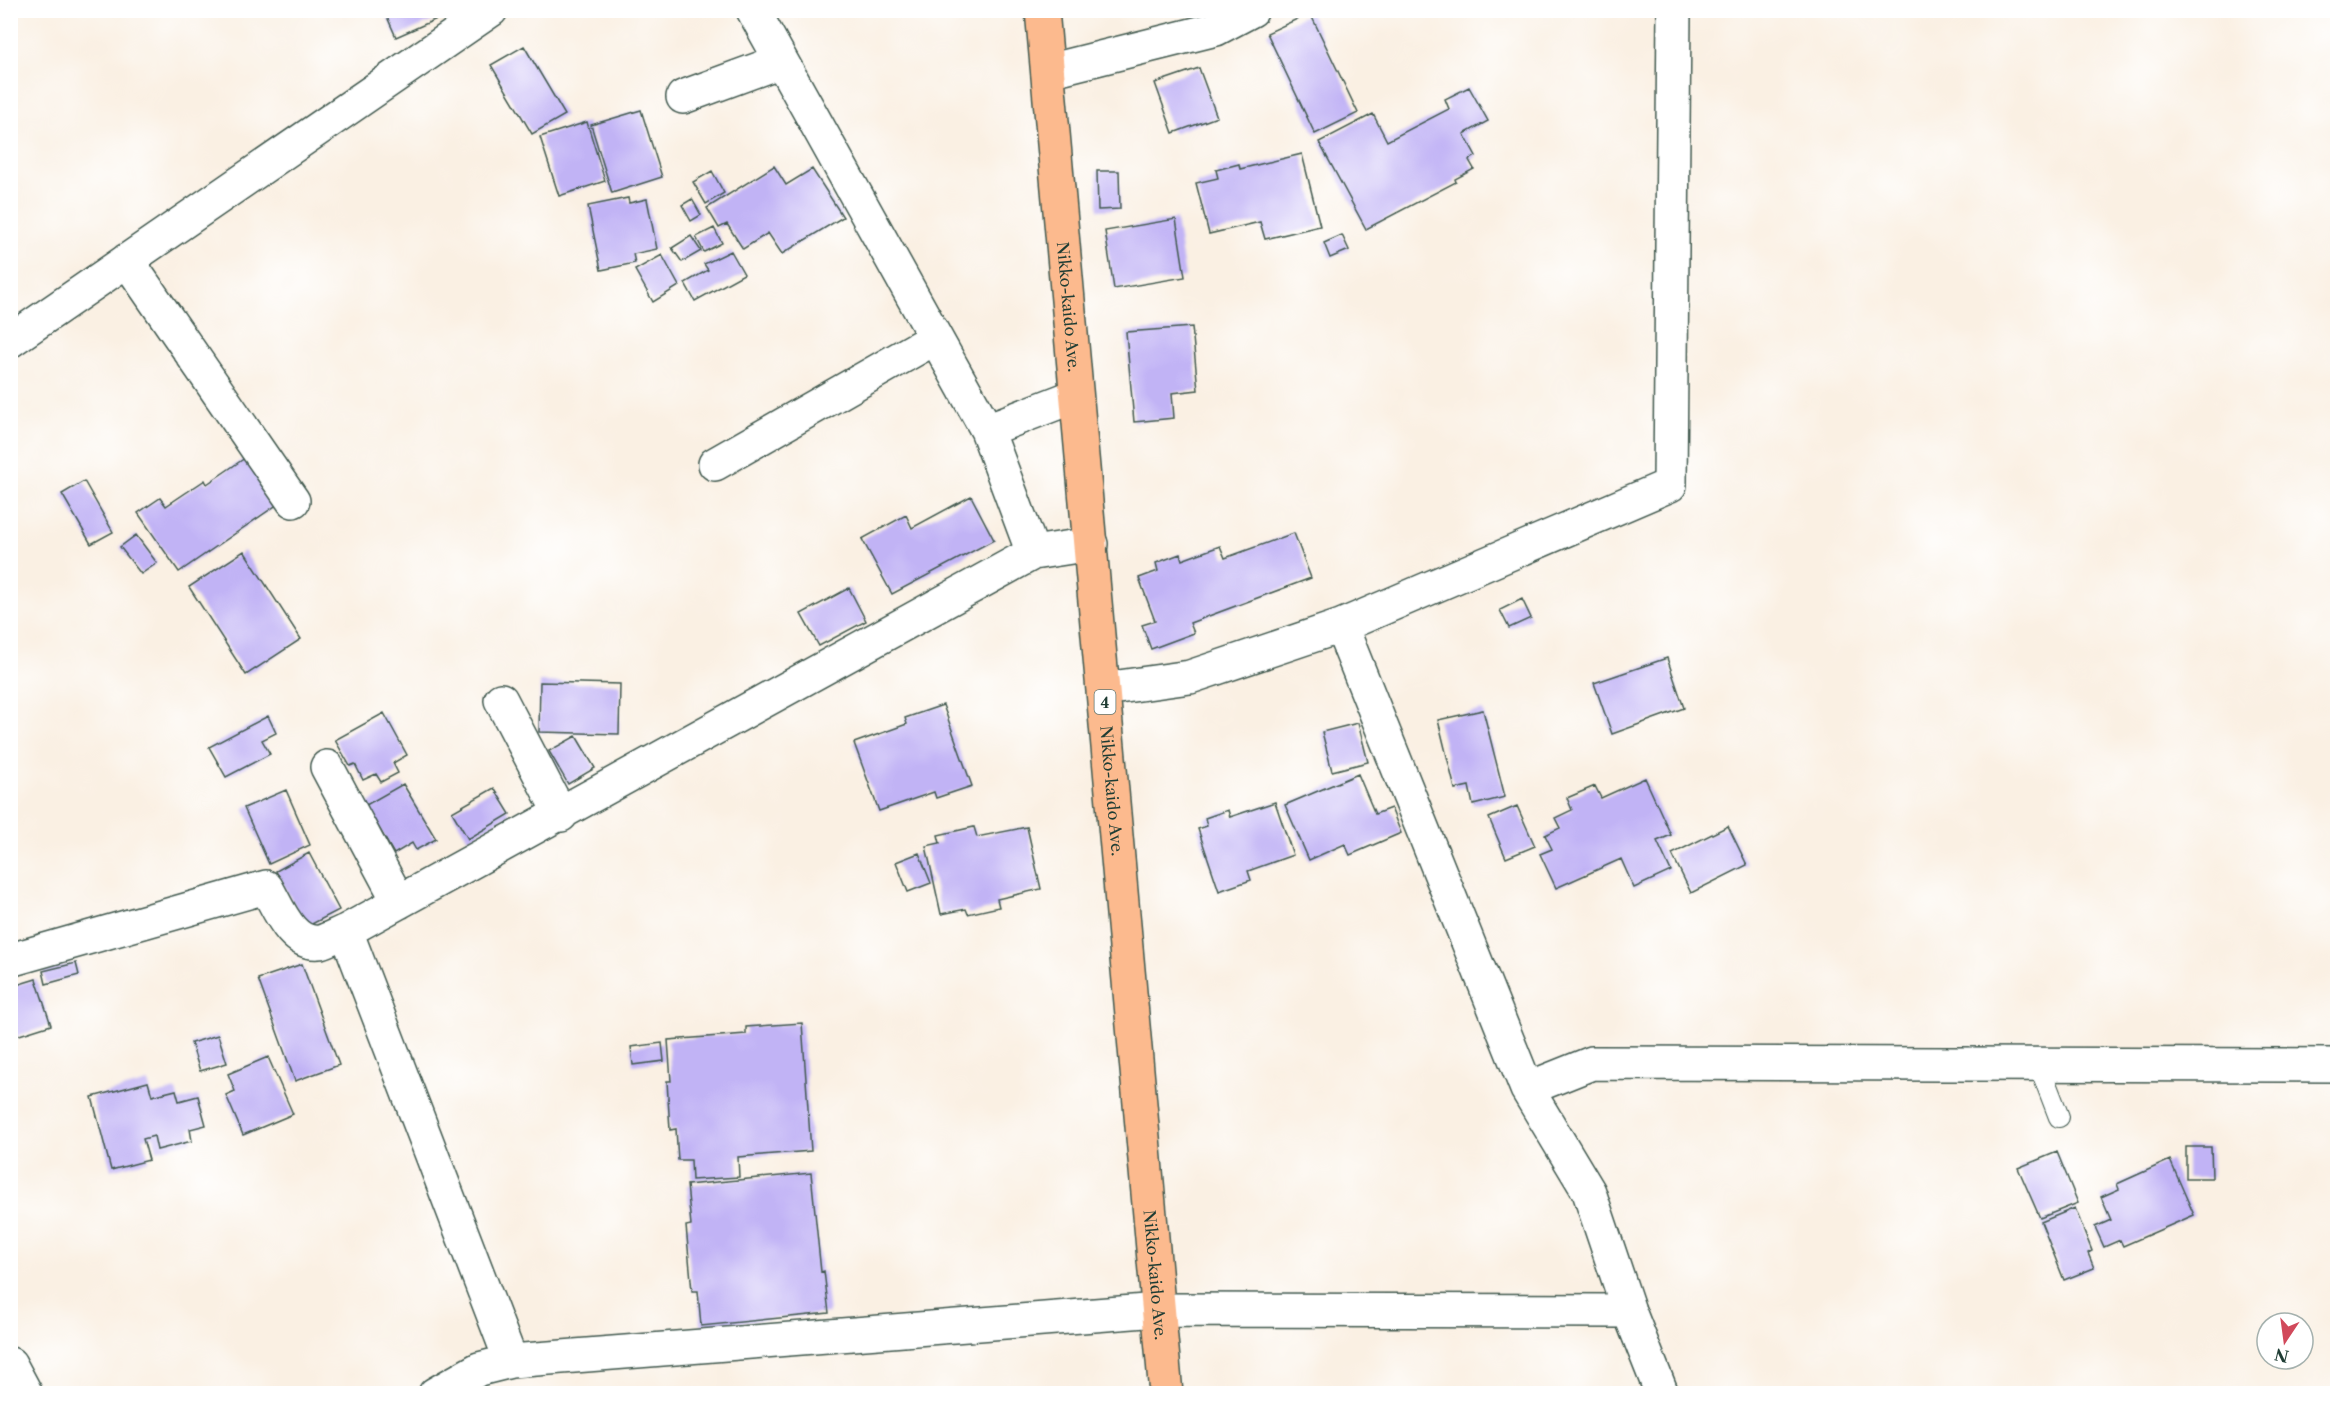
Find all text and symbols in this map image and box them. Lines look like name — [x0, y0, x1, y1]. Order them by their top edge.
street label: Nikko-kaido Ave. — [1053, 241, 1084, 373]
road number: 4 — [1094, 690, 1116, 714]
street label: Nikko-kaido Ave. — [1096, 725, 1128, 857]
street label: Nikko-kaido Ave. — [1140, 1209, 1171, 1341]
north arrow — [2255, 1311, 2315, 1371]
text: N — [2273, 1344, 2291, 1367]

